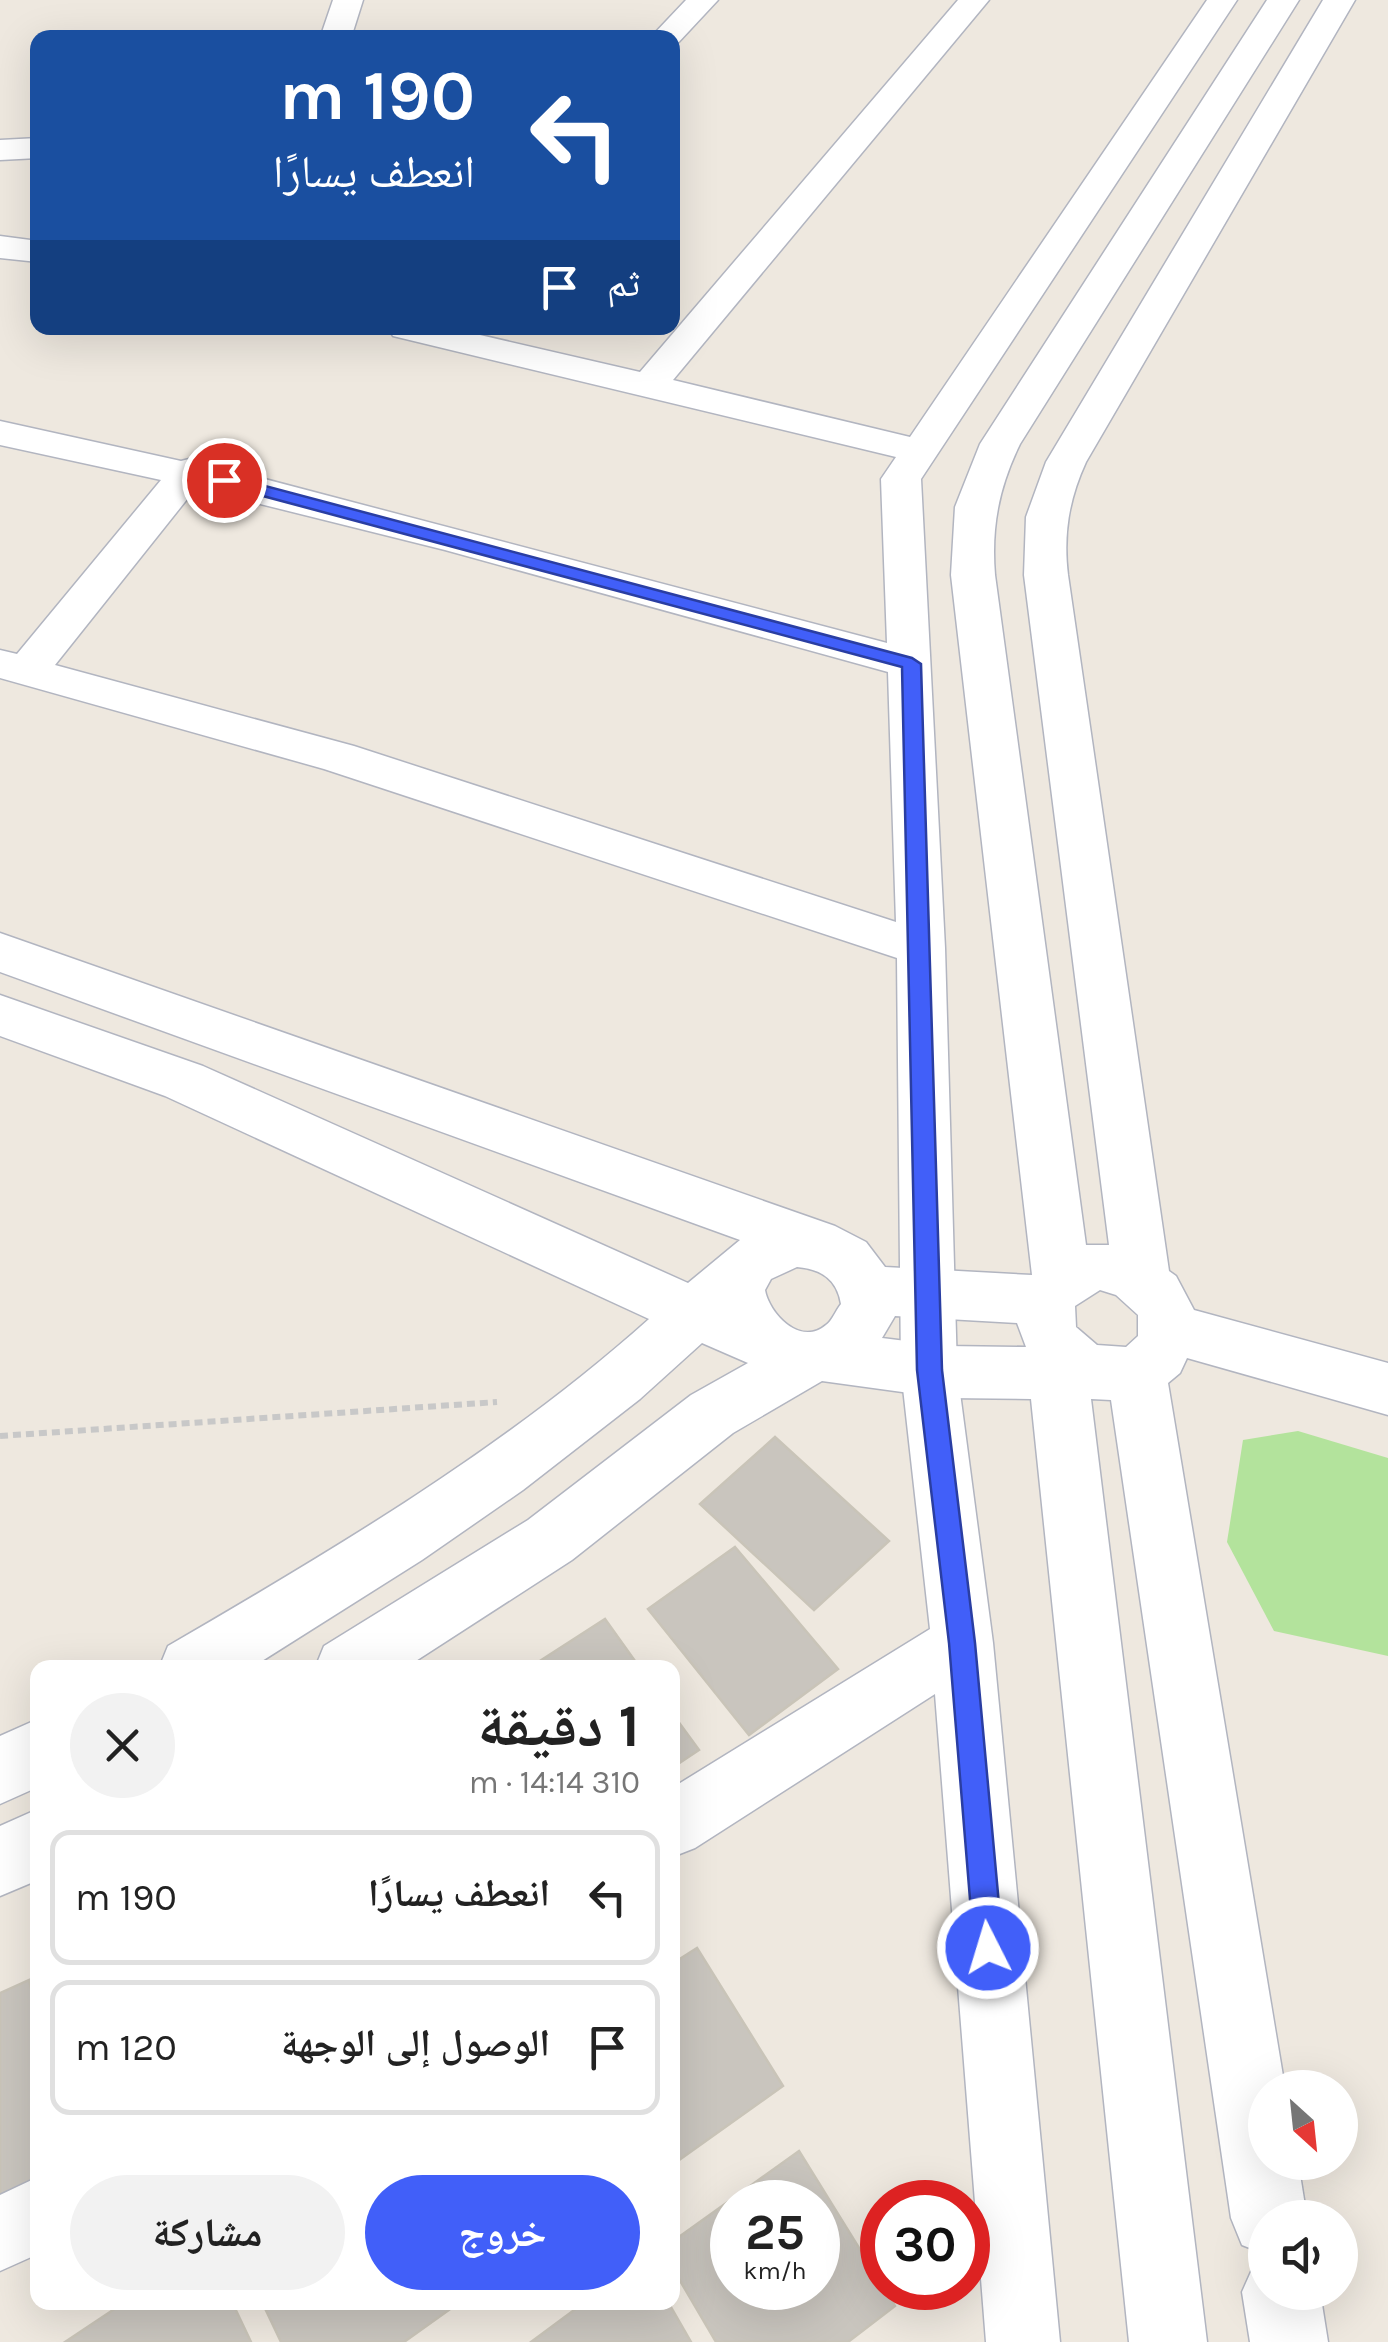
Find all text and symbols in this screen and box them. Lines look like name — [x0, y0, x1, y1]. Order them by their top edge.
text: 190 m — [279, 55, 475, 137]
icon: left — [510, 70, 640, 200]
text: انعطف يسارًا — [273, 146, 475, 198]
icon: arrive — [532, 260, 587, 315]
text: ثم — [607, 261, 640, 306]
pin — [182, 438, 267, 523]
icon: arrive — [197, 453, 252, 508]
text: 1 دقيقة — [477, 1691, 640, 1761]
button: close — [70, 1693, 175, 1798]
text: 310 m · 14:14 — [469, 1764, 640, 1801]
icon: left — [580, 1870, 635, 1925]
text: انعطف يسارًا — [368, 1871, 550, 1916]
text: 190 m — [75, 1875, 177, 1920]
position arrow — [936, 1896, 1040, 2000]
icon: arrive — [580, 2020, 635, 2075]
text: الوصول إلى الوجهة — [281, 2021, 550, 2066]
text: 120 m — [75, 2025, 177, 2070]
north arrow — [1248, 2070, 1358, 2180]
map controls — [1248, 2070, 1358, 2310]
button: مشاركة — [70, 2175, 345, 2290]
button: خروج — [365, 2175, 640, 2290]
speed limit sign: 30 — [860, 2180, 990, 2310]
button: sound — [1248, 2200, 1358, 2310]
text: 25 — [745, 2203, 805, 2262]
text: km/h — [743, 2256, 807, 2285]

